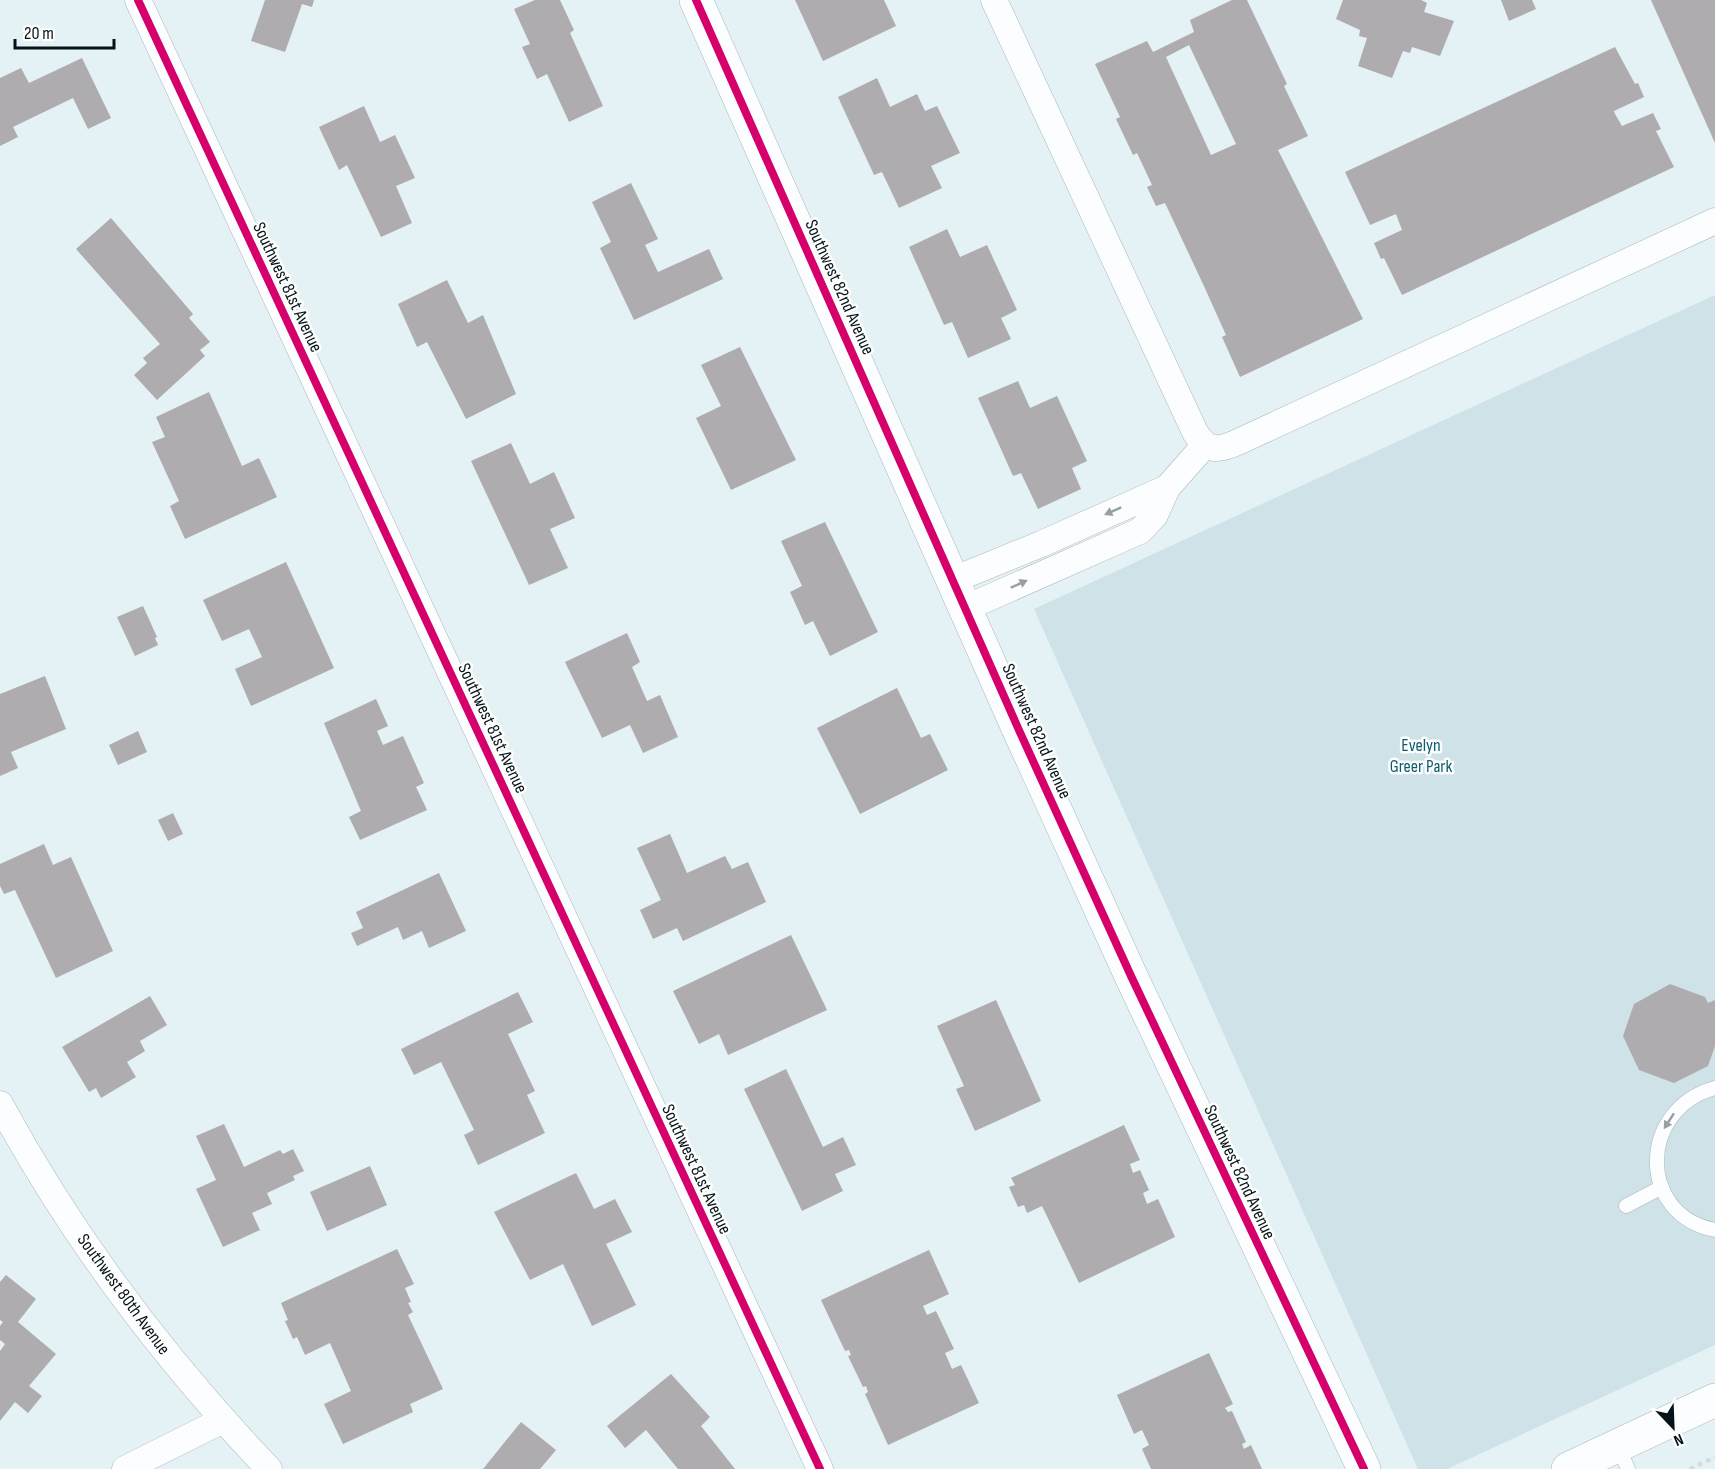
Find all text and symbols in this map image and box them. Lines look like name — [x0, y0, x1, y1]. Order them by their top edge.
scale bar — [15, 12, 114, 50]
text: 20 m — [24, 23, 54, 44]
street label: Southwest 82nd Avenue — [800, 216, 879, 358]
street label: Southwest 81st Avenue — [248, 219, 327, 356]
one-way arrow — [1105, 507, 1122, 516]
one-way arrow — [1011, 579, 1029, 589]
street label: Southwest 81st Avenue — [453, 660, 532, 797]
street label: Southwest 82nd Avenue — [997, 660, 1076, 802]
park label: Evelyn Greer Park — [1390, 735, 1452, 777]
street label: Southwest 81st Avenue — [657, 1101, 736, 1238]
street label: Southwest 82nd Avenue — [1199, 1102, 1280, 1243]
one-way arrow — [1663, 1113, 1674, 1129]
street label: Southwest 80th Avenue — [73, 1230, 174, 1359]
north arrow — [1643, 1397, 1703, 1457]
text: N — [1671, 1429, 1686, 1450]

